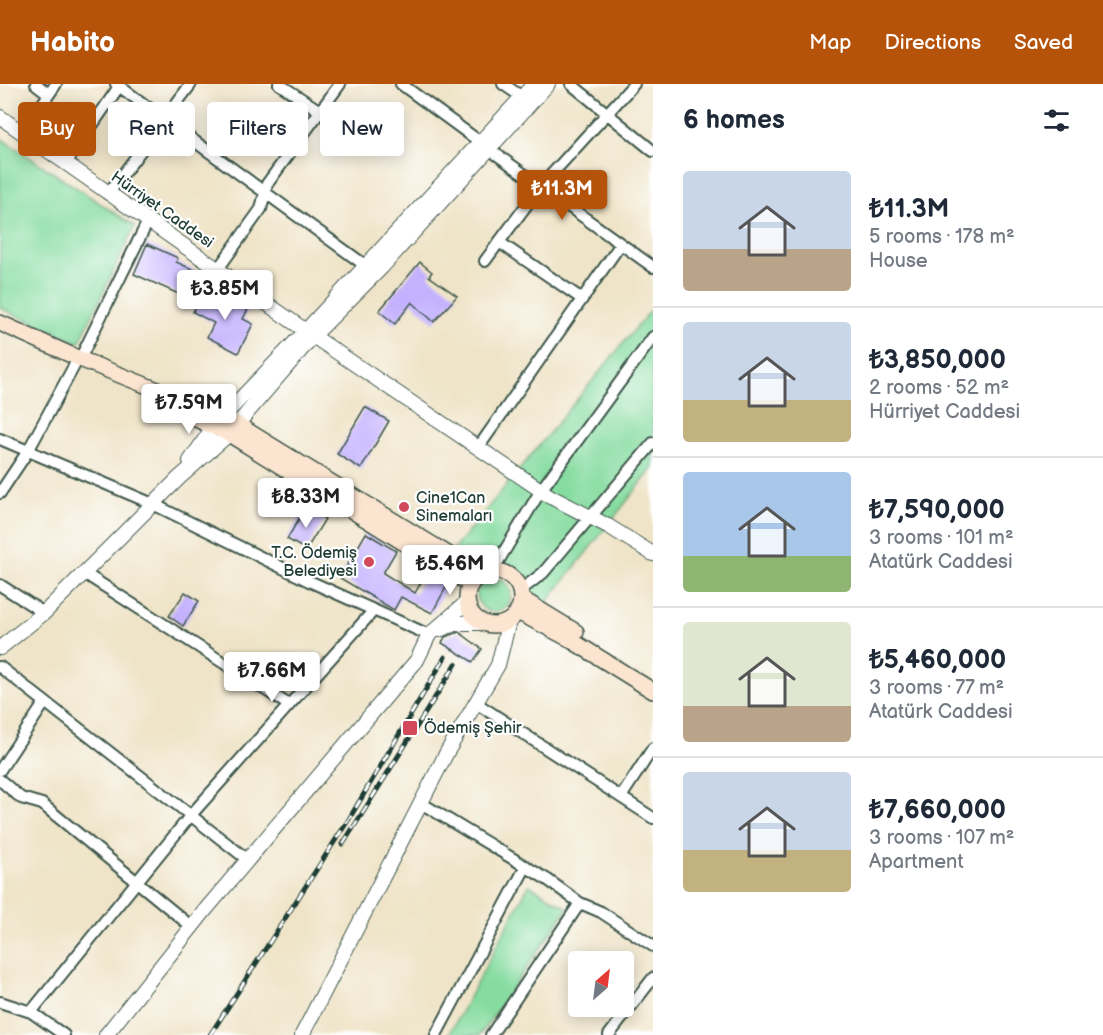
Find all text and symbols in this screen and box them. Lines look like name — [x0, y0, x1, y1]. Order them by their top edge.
text: Habito — [30, 26, 115, 59]
text: Map — [809, 30, 852, 55]
text: Directions — [885, 30, 981, 55]
text: Saved — [1014, 30, 1073, 55]
chip: Buy — [18, 102, 96, 156]
chip: Rent — [108, 102, 195, 156]
chip: Filters — [207, 102, 308, 156]
chip: New — [320, 102, 404, 156]
icon: filters — [1040, 104, 1073, 137]
text: 6 homes — [683, 105, 785, 136]
street label: Hürriyet Caddesi — [107, 168, 217, 252]
pin: ₺11.3M — [513, 170, 611, 221]
text: ₺11.3M — [531, 177, 593, 201]
text: ₺11.3M — [869, 194, 949, 225]
icon: home — [731, 195, 803, 267]
text: 5 rooms · 178 m² — [869, 225, 1015, 249]
text: House — [869, 249, 928, 273]
pin: ₺3.85M — [176, 270, 274, 321]
text: ₺3.85M — [191, 277, 259, 301]
text: ₺3,850,000 — [869, 345, 1006, 376]
icon: home — [731, 346, 803, 418]
text: 2 rooms · 52 m² — [869, 376, 1009, 400]
pin: ₺7.59M — [140, 384, 238, 435]
text: ₺7.59M — [155, 391, 223, 415]
text: Hürriyet Caddesi — [869, 400, 1020, 424]
pin: ₺8.33M — [257, 478, 355, 529]
text: ₺8.33M — [272, 485, 340, 509]
place label: Cine1Can Sinemaları — [416, 489, 492, 526]
text: ₺7,590,000 — [869, 495, 1005, 526]
icon: home — [731, 496, 803, 568]
marker: Cine1Can Sinemaları — [397, 500, 411, 514]
text: 3 rooms · 101 m² — [869, 526, 1014, 550]
place label: T.C. Ödemiş Belediyesi — [271, 542, 357, 581]
pin: ₺5.46M — [401, 545, 499, 596]
text: Atatürk Caddesi — [869, 550, 1013, 574]
text: ₺5.46M — [416, 552, 484, 576]
marker: T.C. Ödemiş Belediyesi — [362, 555, 376, 569]
text: ₺5,460,000 — [869, 645, 1006, 676]
icon: home — [731, 646, 803, 718]
pin: ₺7.66M — [223, 652, 321, 703]
text: ₺7.66M — [238, 659, 306, 683]
text: 3 rooms · 77 m² — [869, 676, 1004, 700]
text: Atatürk Caddesi — [869, 700, 1013, 724]
place label: Ödemiş Şehir — [424, 717, 522, 738]
marker: Ödemiş Şehir — [401, 719, 419, 737]
text: ₺7,660,000 — [869, 795, 1006, 826]
icon: home — [731, 796, 803, 868]
text: 3 rooms · 107 m² — [869, 826, 1014, 850]
text: Apartment — [869, 850, 964, 874]
north arrow — [568, 951, 634, 1017]
map controls — [568, 951, 634, 1017]

